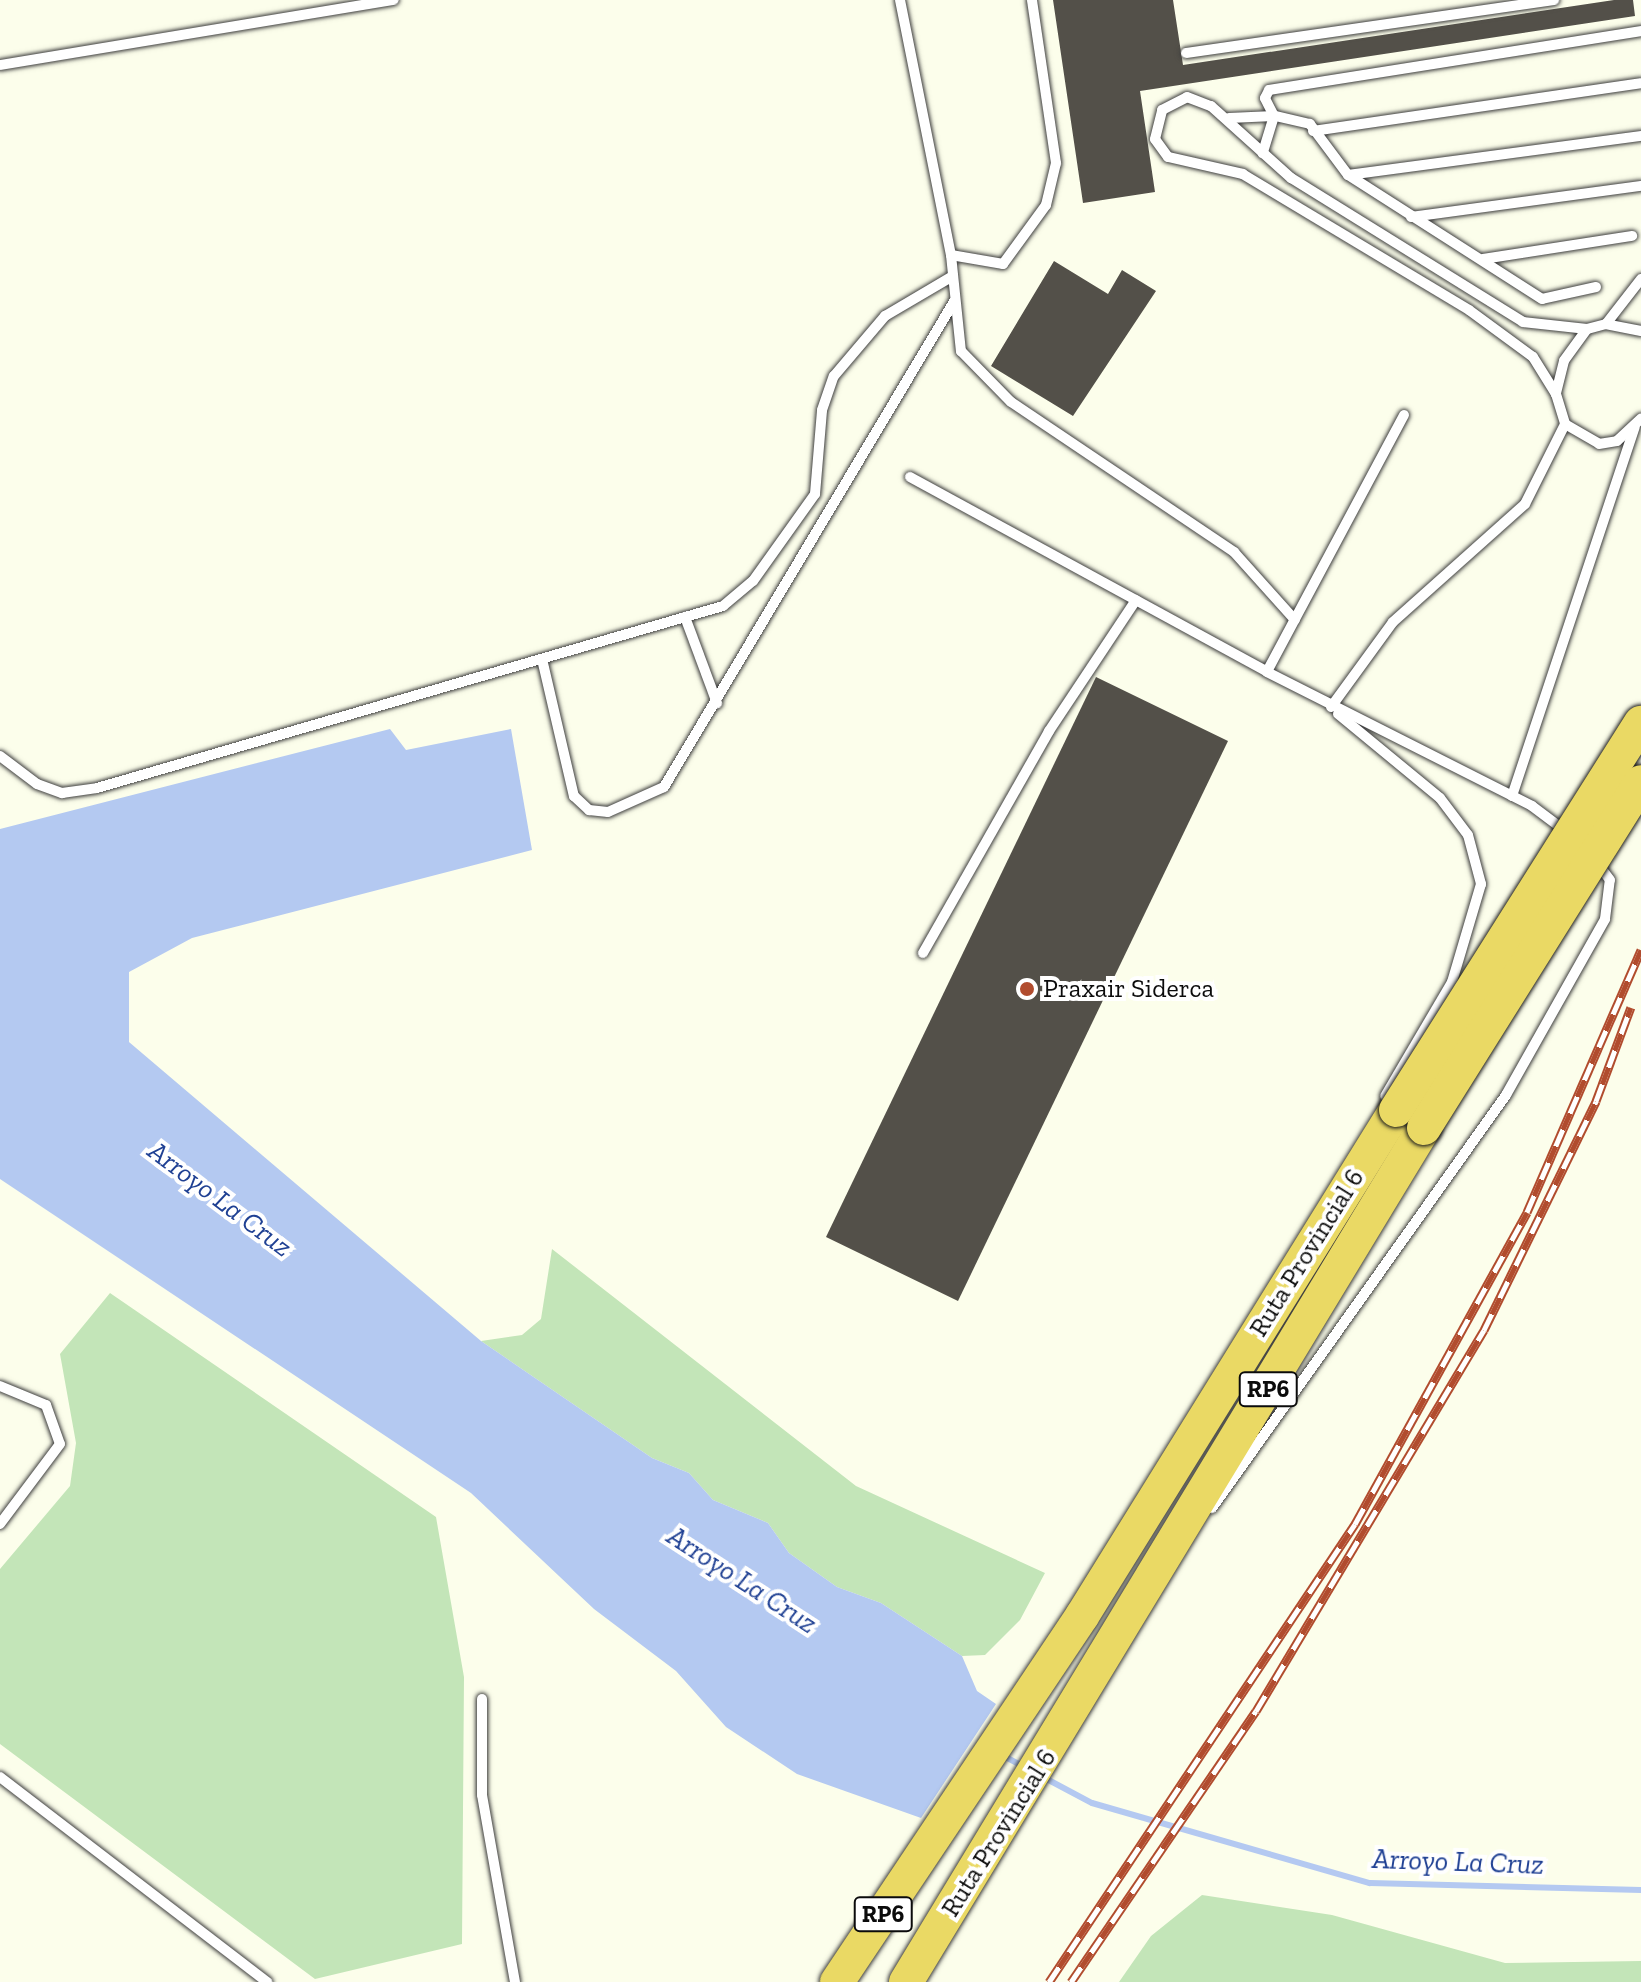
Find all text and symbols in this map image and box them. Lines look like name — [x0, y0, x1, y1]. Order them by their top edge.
place label: Praxair Siderca — [1043, 973, 1215, 1005]
marker: Praxair Siderca — [1018, 980, 1036, 998]
water label: Arroyo La Cruz — [141, 1134, 299, 1264]
street label: Ruta Provincial 6 — [1243, 1164, 1371, 1342]
road number: RP6 — [1238, 1369, 1298, 1409]
water label: Arroyo La Cruz — [661, 1519, 823, 1641]
street label: Ruta Provincial 6 — [935, 1744, 1063, 1922]
water label: Arroyo La Cruz — [1372, 1842, 1544, 1882]
road number: RP6 — [853, 1894, 913, 1934]

